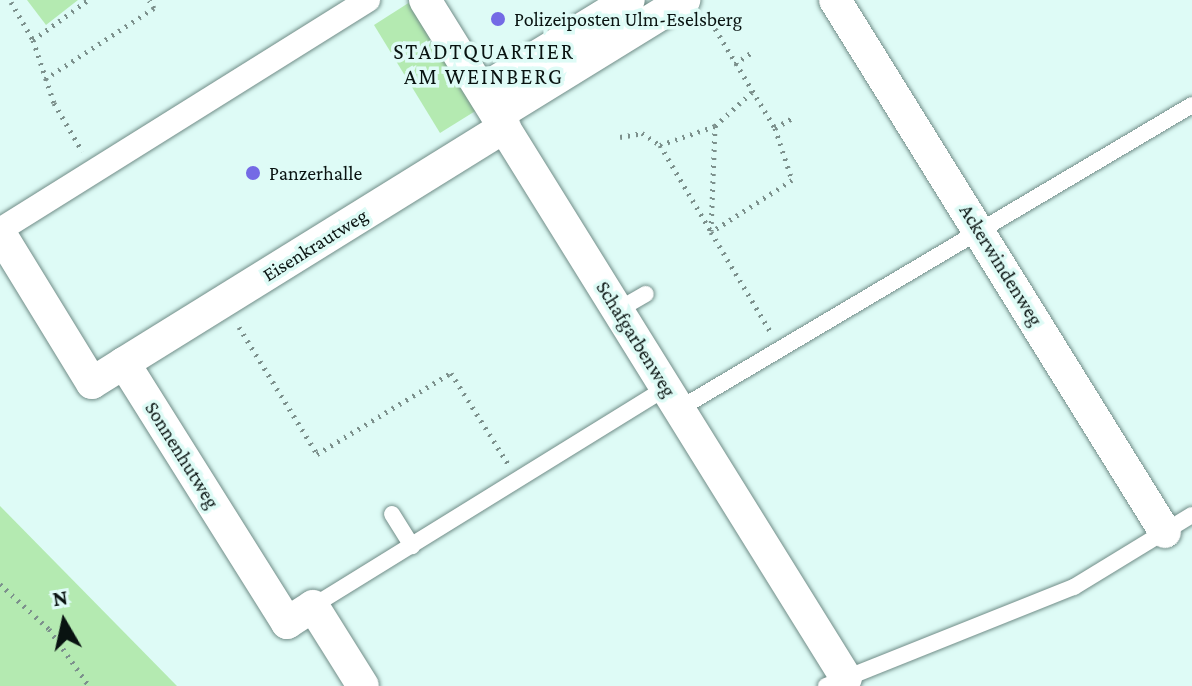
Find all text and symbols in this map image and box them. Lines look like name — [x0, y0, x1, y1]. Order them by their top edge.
place label: Polizeiposten Ulm-Eselsberg — [514, 7, 742, 31]
marker: Polizeiposten Ulm-Eselsberg — [489, 10, 507, 28]
district label: STADTQUARTIER AM WEINBERG — [393, 38, 575, 90]
place label: Panzerhalle — [269, 161, 362, 185]
marker: Panzerhalle — [244, 164, 262, 182]
street label: Ackerwindenweg — [954, 200, 1048, 330]
street label: Eisenkrautweg — [258, 203, 372, 287]
street label: Schafgarbenweg — [591, 277, 681, 401]
street label: Sonnenhutweg — [140, 397, 224, 513]
north arrow — [24, 582, 104, 662]
text: N — [51, 584, 70, 611]

